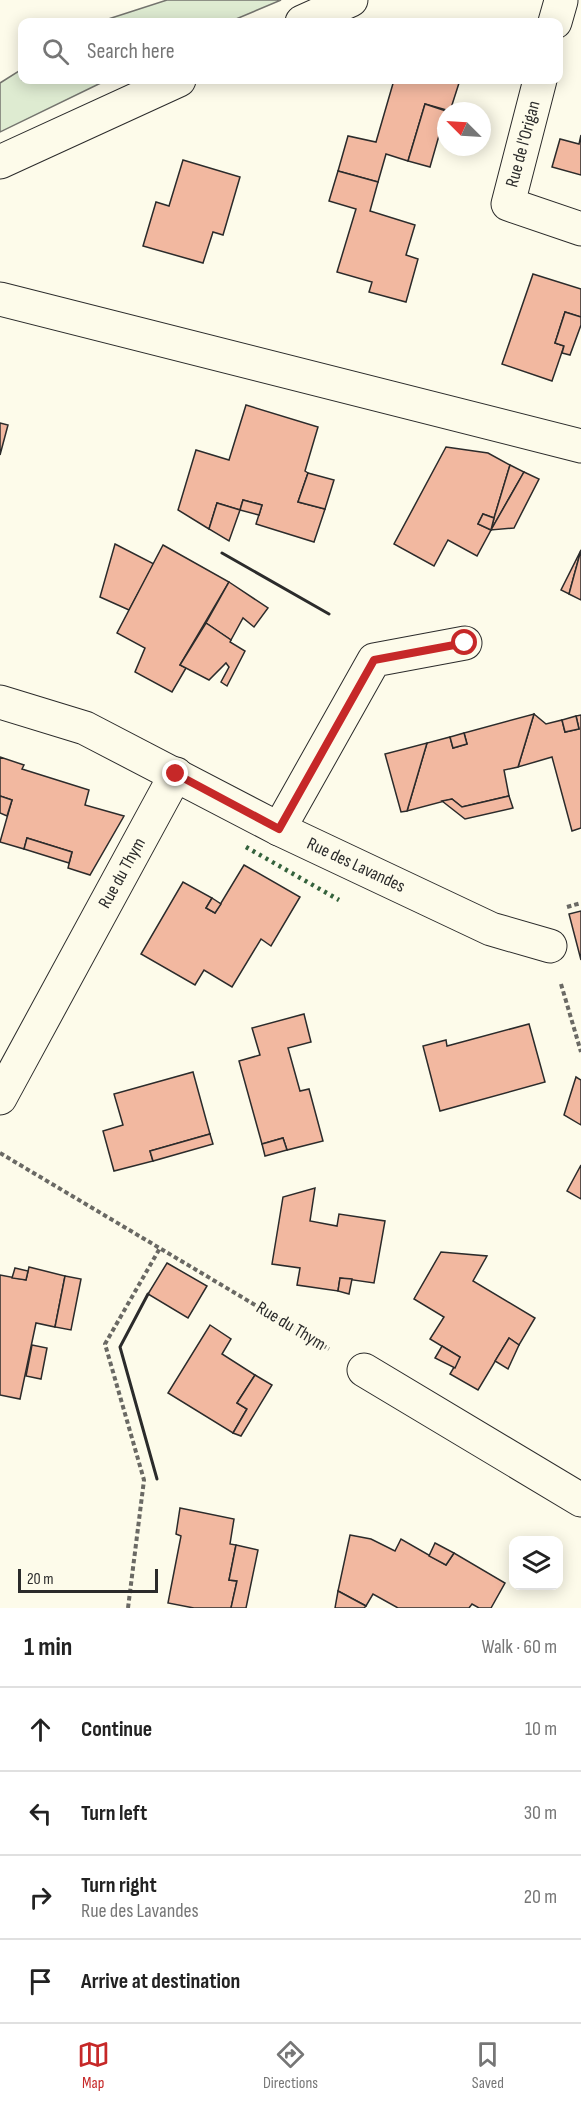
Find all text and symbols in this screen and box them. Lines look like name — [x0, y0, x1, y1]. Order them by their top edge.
search box — [18, 18, 563, 84]
icon: search — [39, 35, 72, 68]
text: Search here — [87, 38, 174, 65]
street label: Rue de l'Origan — [501, 98, 545, 190]
north arrow — [437, 102, 491, 156]
route start — [451, 629, 477, 655]
route end — [162, 760, 188, 786]
street label: Rue des Lavandes — [304, 833, 408, 897]
street label: Rue du Thym — [94, 834, 150, 912]
street label: Rue du Thym — [253, 1297, 329, 1355]
map controls — [509, 1536, 563, 1590]
button: layers — [509, 1536, 563, 1590]
scale bar — [18, 1566, 158, 1594]
text: 20 m — [27, 1570, 54, 1589]
text: 1 min — [24, 1632, 72, 1663]
text: Walk · 60 m — [481, 1635, 557, 1659]
icon: ahead — [24, 1713, 57, 1746]
text: Continue — [81, 1716, 152, 1743]
text: 10 m — [525, 1717, 557, 1741]
icon: left — [24, 1797, 57, 1830]
text: Turn left — [81, 1800, 147, 1827]
text: 30 m — [524, 1801, 557, 1825]
text: Turn right — [81, 1872, 157, 1899]
icon: right — [24, 1881, 57, 1914]
text: 20 m — [524, 1885, 557, 1909]
text: Rue des Lavandes — [81, 1899, 199, 1923]
icon: arrive — [24, 1965, 57, 1998]
text: Arrive at destination — [81, 1968, 240, 1995]
tab: Map — [77, 2038, 110, 2093]
tab: Directions — [263, 2038, 318, 2093]
tab: Saved — [471, 2038, 504, 2093]

